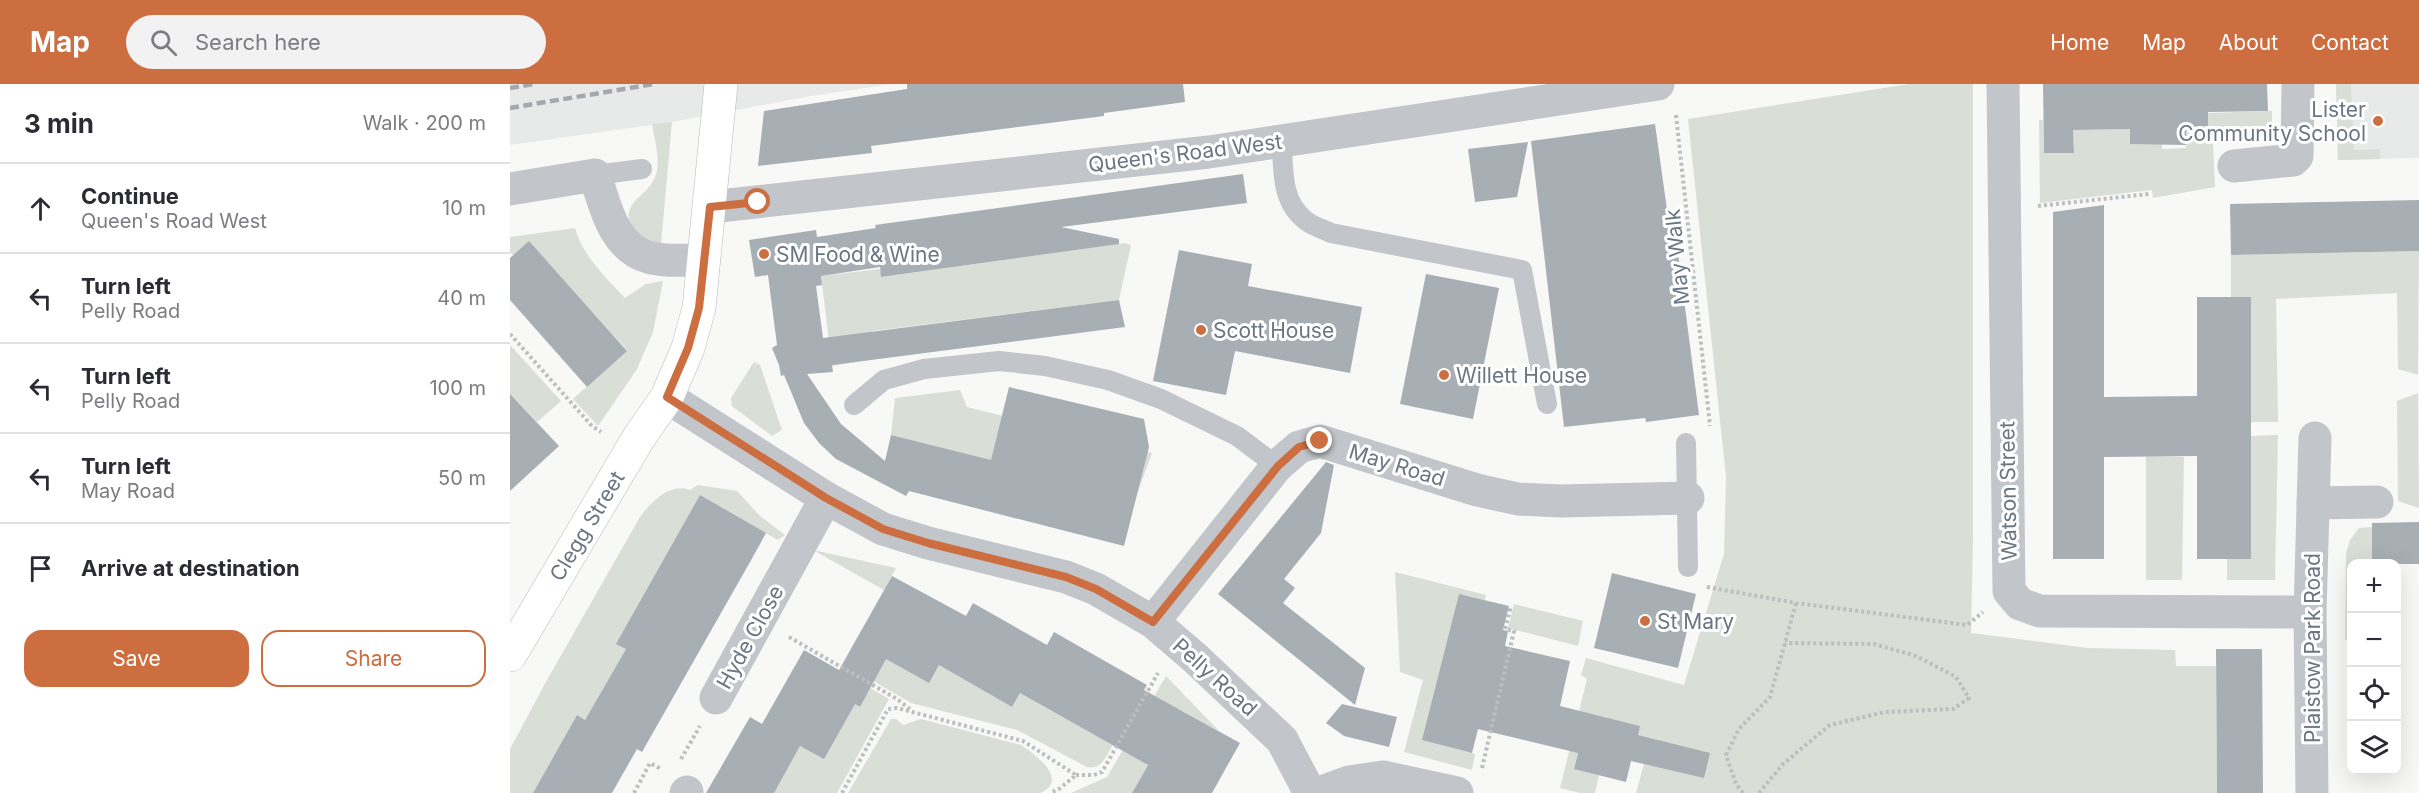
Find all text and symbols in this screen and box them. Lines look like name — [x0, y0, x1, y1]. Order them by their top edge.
search box — [126, 15, 546, 69]
text: Map — [30, 25, 90, 59]
icon: search — [147, 26, 180, 59]
text: Search here — [195, 29, 321, 55]
text: Home — [2050, 30, 2109, 55]
text: Map — [2142, 30, 2186, 55]
text: About — [2219, 30, 2278, 55]
text: Contact — [2311, 30, 2389, 55]
place label: Lister Community School — [2178, 97, 2366, 146]
text: 3 min — [24, 108, 94, 139]
text: Walk · 200 m — [363, 111, 486, 135]
marker: Lister Community School — [2371, 114, 2385, 128]
street label: Queen's Road West — [1087, 129, 1283, 177]
text: Continue — [81, 183, 179, 209]
route start — [744, 188, 770, 214]
icon: ahead — [24, 192, 57, 225]
text: 10 m — [442, 196, 486, 220]
street label: May Walk — [1659, 207, 1694, 306]
text: Queen's Road West — [81, 209, 267, 233]
place label: SM Food & Wine — [776, 242, 940, 267]
marker: SM Food & Wine — [757, 247, 771, 261]
text: Turn left — [81, 273, 171, 299]
icon: left — [24, 282, 57, 315]
text: 40 m — [437, 286, 486, 310]
text: Pelly Road — [81, 299, 180, 323]
place label: Scott House — [1213, 318, 1334, 343]
marker: Scott House — [1194, 323, 1208, 337]
text: Turn left — [81, 363, 171, 389]
place label: Willett House — [1456, 363, 1587, 388]
marker: Willett House — [1437, 368, 1451, 382]
icon: left — [24, 372, 57, 405]
text: 100 m — [429, 376, 486, 400]
text: Pelly Road — [81, 389, 180, 413]
street label: Watson Street — [1994, 421, 2022, 561]
route end — [1306, 427, 1332, 453]
street label: May Road — [1346, 439, 1448, 491]
text: Turn left — [81, 453, 171, 479]
icon: left — [24, 462, 57, 495]
text: 50 m — [438, 466, 486, 490]
street label: Clegg Street — [544, 466, 630, 585]
text: May Road — [81, 479, 175, 503]
icon: arrive — [24, 552, 57, 585]
street label: Plaistow Park Road — [2300, 553, 2325, 743]
text: Arrive at destination — [81, 555, 300, 581]
map controls — [2347, 559, 2401, 775]
button: + — [2347, 559, 2401, 613]
street label: Hyde Close — [711, 581, 789, 693]
place label: St Mary — [1657, 609, 1734, 634]
button: − — [2347, 613, 2401, 667]
marker: St Mary — [1638, 614, 1652, 628]
button: Save — [24, 630, 249, 687]
button: Share — [261, 630, 486, 687]
street label: Pelly Road — [1168, 633, 1262, 721]
button: locate — [2347, 667, 2401, 721]
button: layers — [2347, 721, 2401, 775]

